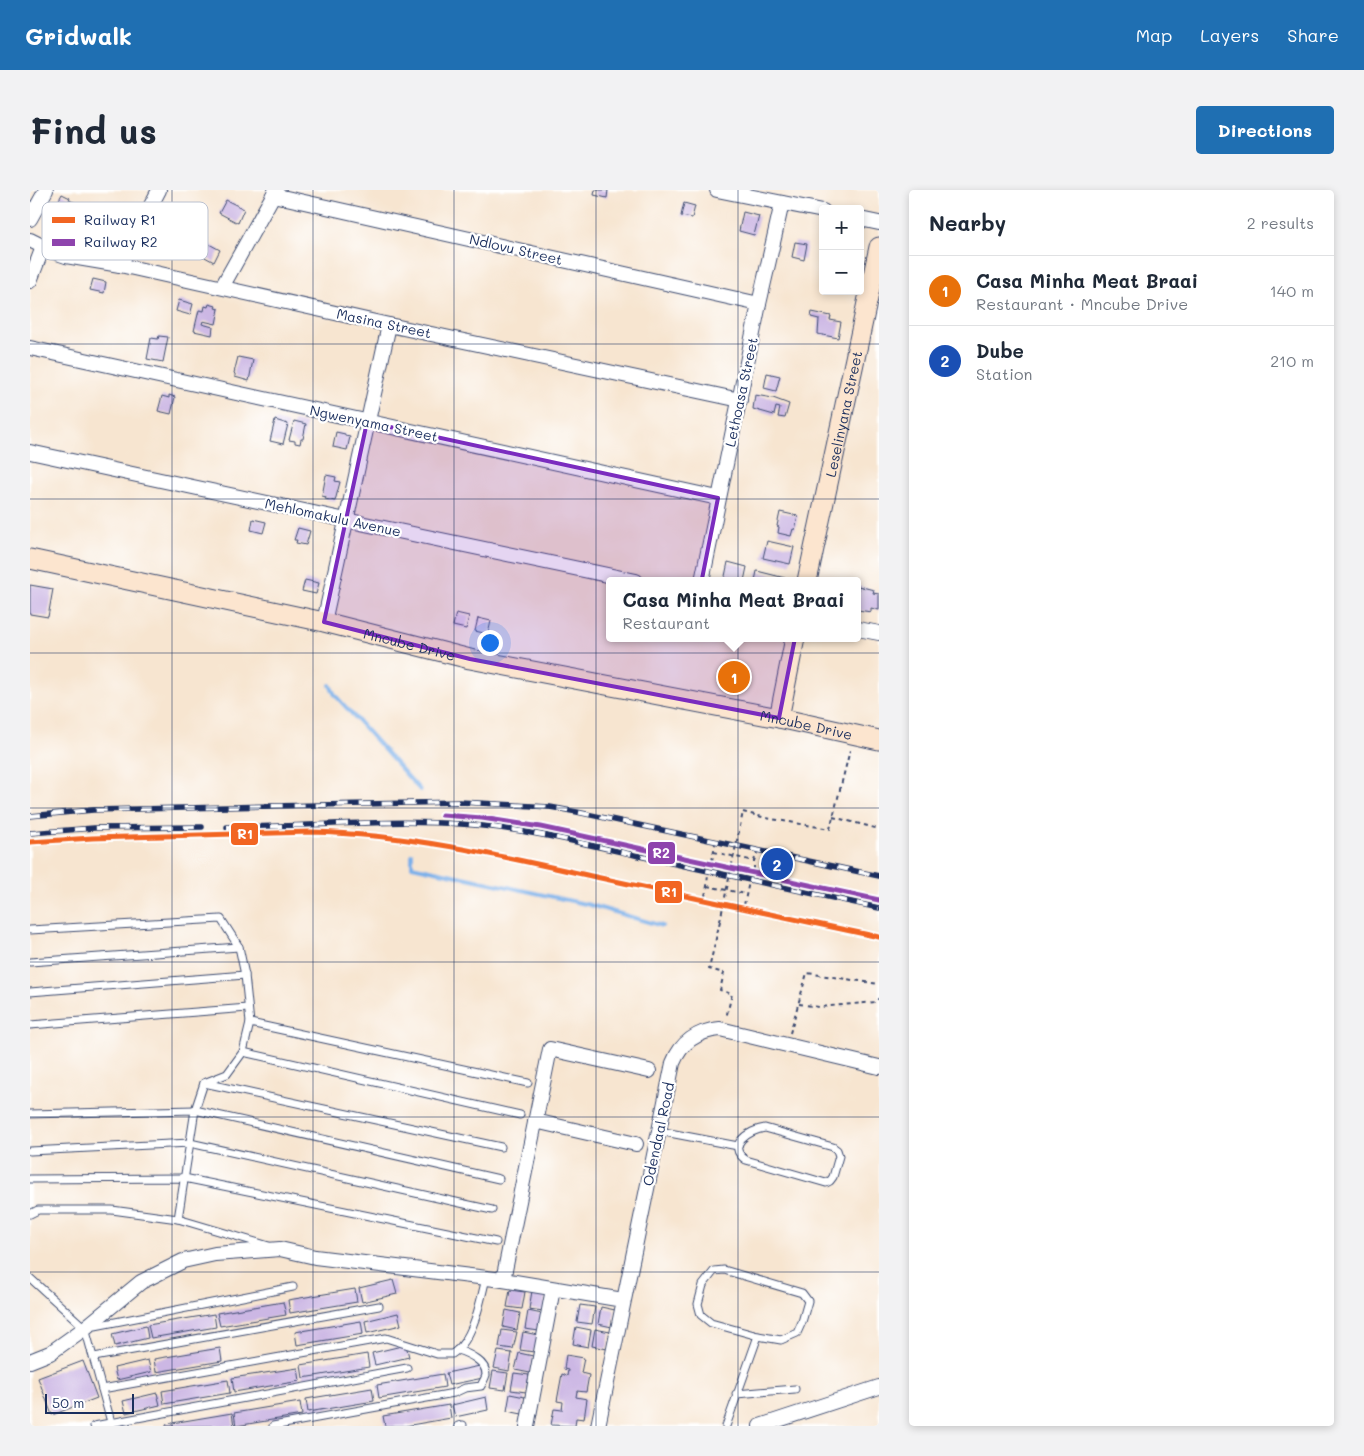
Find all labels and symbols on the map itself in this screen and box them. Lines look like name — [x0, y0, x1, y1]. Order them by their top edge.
legend — [42, 202, 208, 260]
text: Railway R1 — [84, 210, 156, 229]
street label: Ndlovu Street — [468, 229, 564, 269]
text: Railway R2 — [84, 232, 158, 251]
street label: Masina Street — [335, 304, 433, 342]
street label: Lethoasa Street — [720, 335, 762, 449]
street label: Leselinyana Street — [820, 349, 866, 479]
street label: Ngwenyama Street — [308, 400, 440, 446]
street label: Mehlomakulu Avenue — [263, 493, 403, 541]
street label: Mncube Drive — [362, 623, 457, 664]
your location — [477, 630, 503, 656]
pin: 1 — [718, 658, 750, 696]
street label: Mncube Drive — [759, 705, 854, 743]
line badge: R1 — [230, 822, 259, 846]
text: R1 — [237, 824, 253, 843]
line badge: R2 — [647, 841, 676, 865]
text: R2 — [652, 843, 670, 862]
pin: 2 — [761, 845, 793, 883]
line badge: R1 — [654, 880, 683, 904]
text: R1 — [661, 882, 677, 901]
street label: Odendaal Road — [638, 1080, 678, 1188]
scale bar — [45, 1391, 134, 1414]

